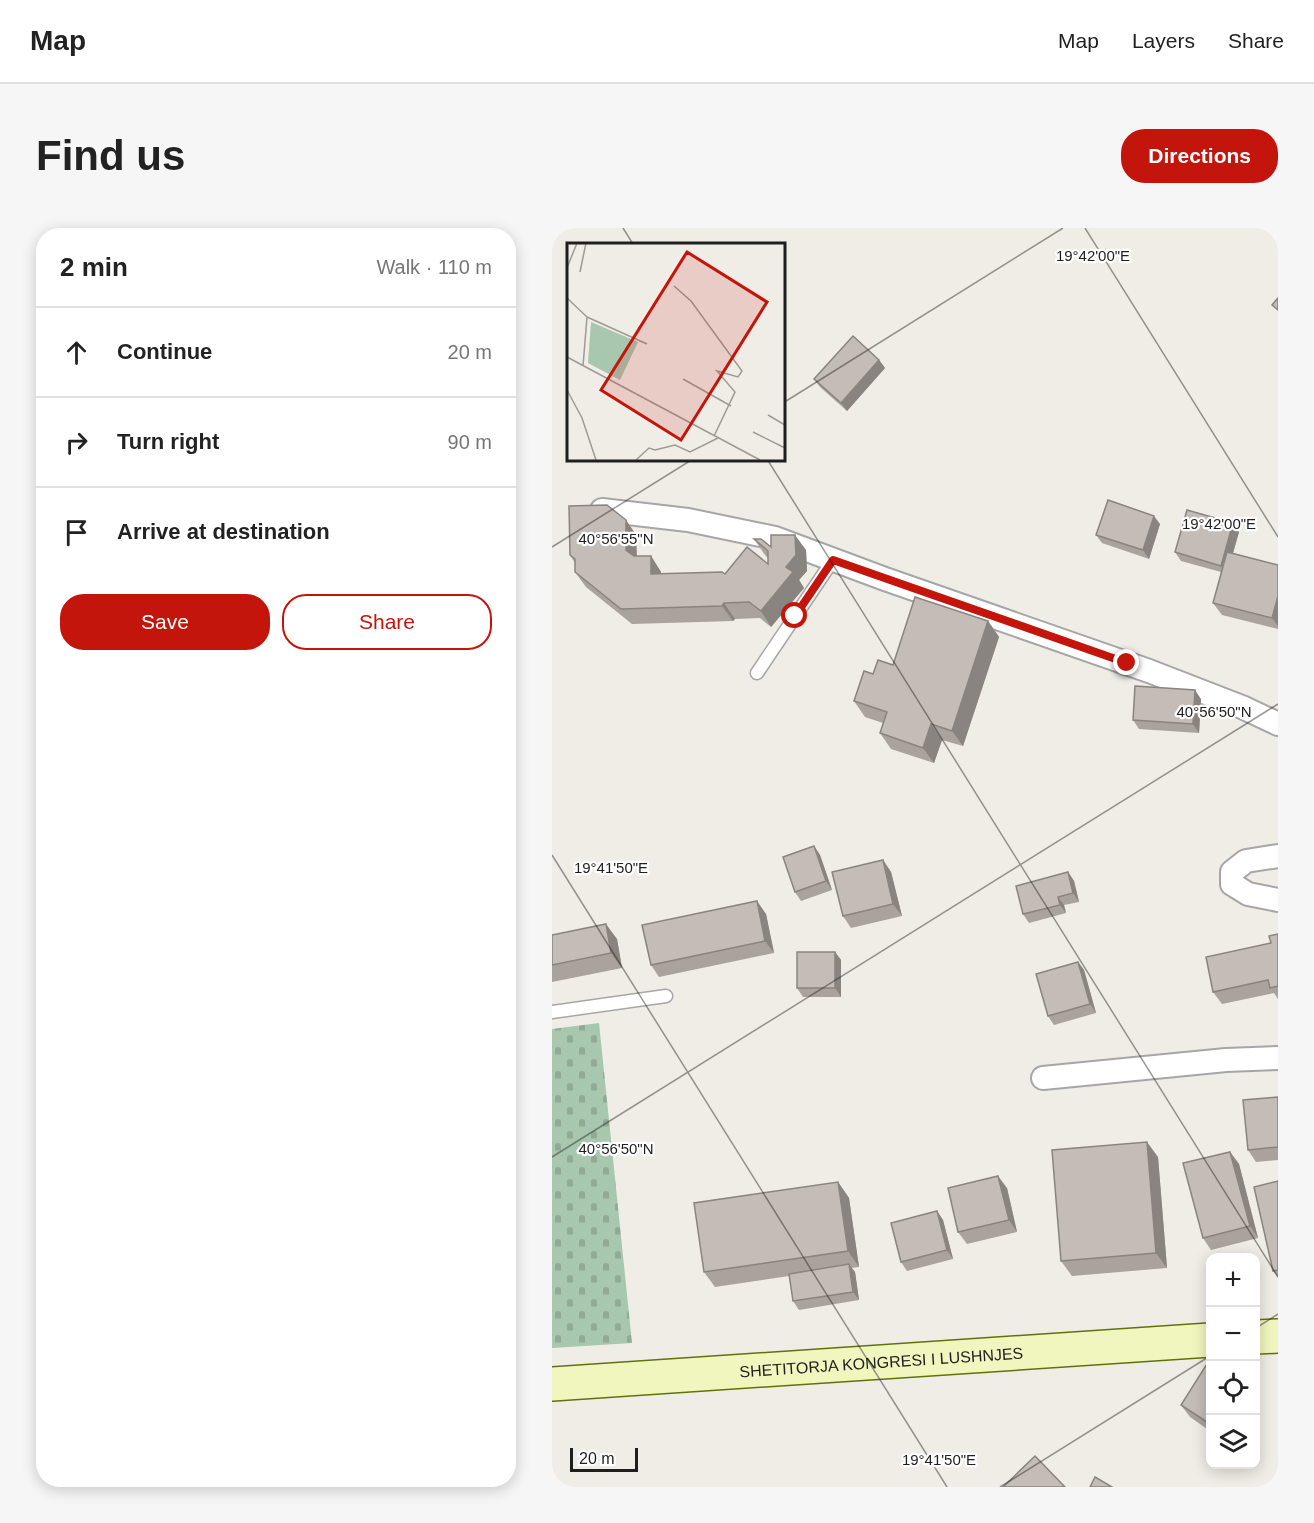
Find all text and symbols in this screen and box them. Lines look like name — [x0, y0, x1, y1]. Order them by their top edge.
text: Map — [30, 25, 86, 56]
text: Map — [1058, 29, 1099, 52]
text: Layers — [1132, 29, 1195, 52]
text: Share — [1228, 29, 1284, 52]
button: Directions — [1121, 129, 1278, 183]
text: Find us — [36, 132, 185, 179]
inset map — [567, 243, 784, 460]
text: 19°42'00"E — [1056, 247, 1130, 264]
text: 2 min — [60, 252, 128, 282]
text: Walk · 110 m — [376, 256, 492, 278]
icon: ahead — [60, 336, 93, 369]
text: Continue — [117, 339, 212, 364]
text: 20 m — [448, 341, 492, 363]
icon: right — [60, 426, 93, 459]
text: Turn right — [117, 429, 219, 454]
text: 90 m — [448, 431, 492, 453]
text: 19°42'00"E — [1182, 515, 1256, 532]
icon: arrive — [60, 516, 93, 549]
text: Arrive at destination — [117, 519, 330, 544]
text: 40°56'55"N — [578, 530, 654, 547]
button: Save — [60, 594, 270, 650]
button: Share — [282, 594, 492, 650]
route start — [781, 602, 807, 628]
route end — [1113, 649, 1139, 675]
text: 40°56'50"N — [1176, 703, 1252, 720]
text: 19°41'50"E — [574, 859, 648, 876]
text: 40°56'50"N — [578, 1140, 654, 1157]
map controls — [1206, 1253, 1260, 1469]
button: + — [1206, 1253, 1260, 1307]
button: − — [1206, 1307, 1260, 1361]
street label: SHETITORJA KONGRESI I LUSHNJES — [739, 1344, 1024, 1380]
button: locate — [1206, 1361, 1260, 1415]
button: layers — [1206, 1415, 1260, 1469]
scale bar — [570, 1445, 638, 1472]
text: 20 m — [579, 1450, 615, 1467]
text: 19°41'50"E — [902, 1451, 976, 1468]

